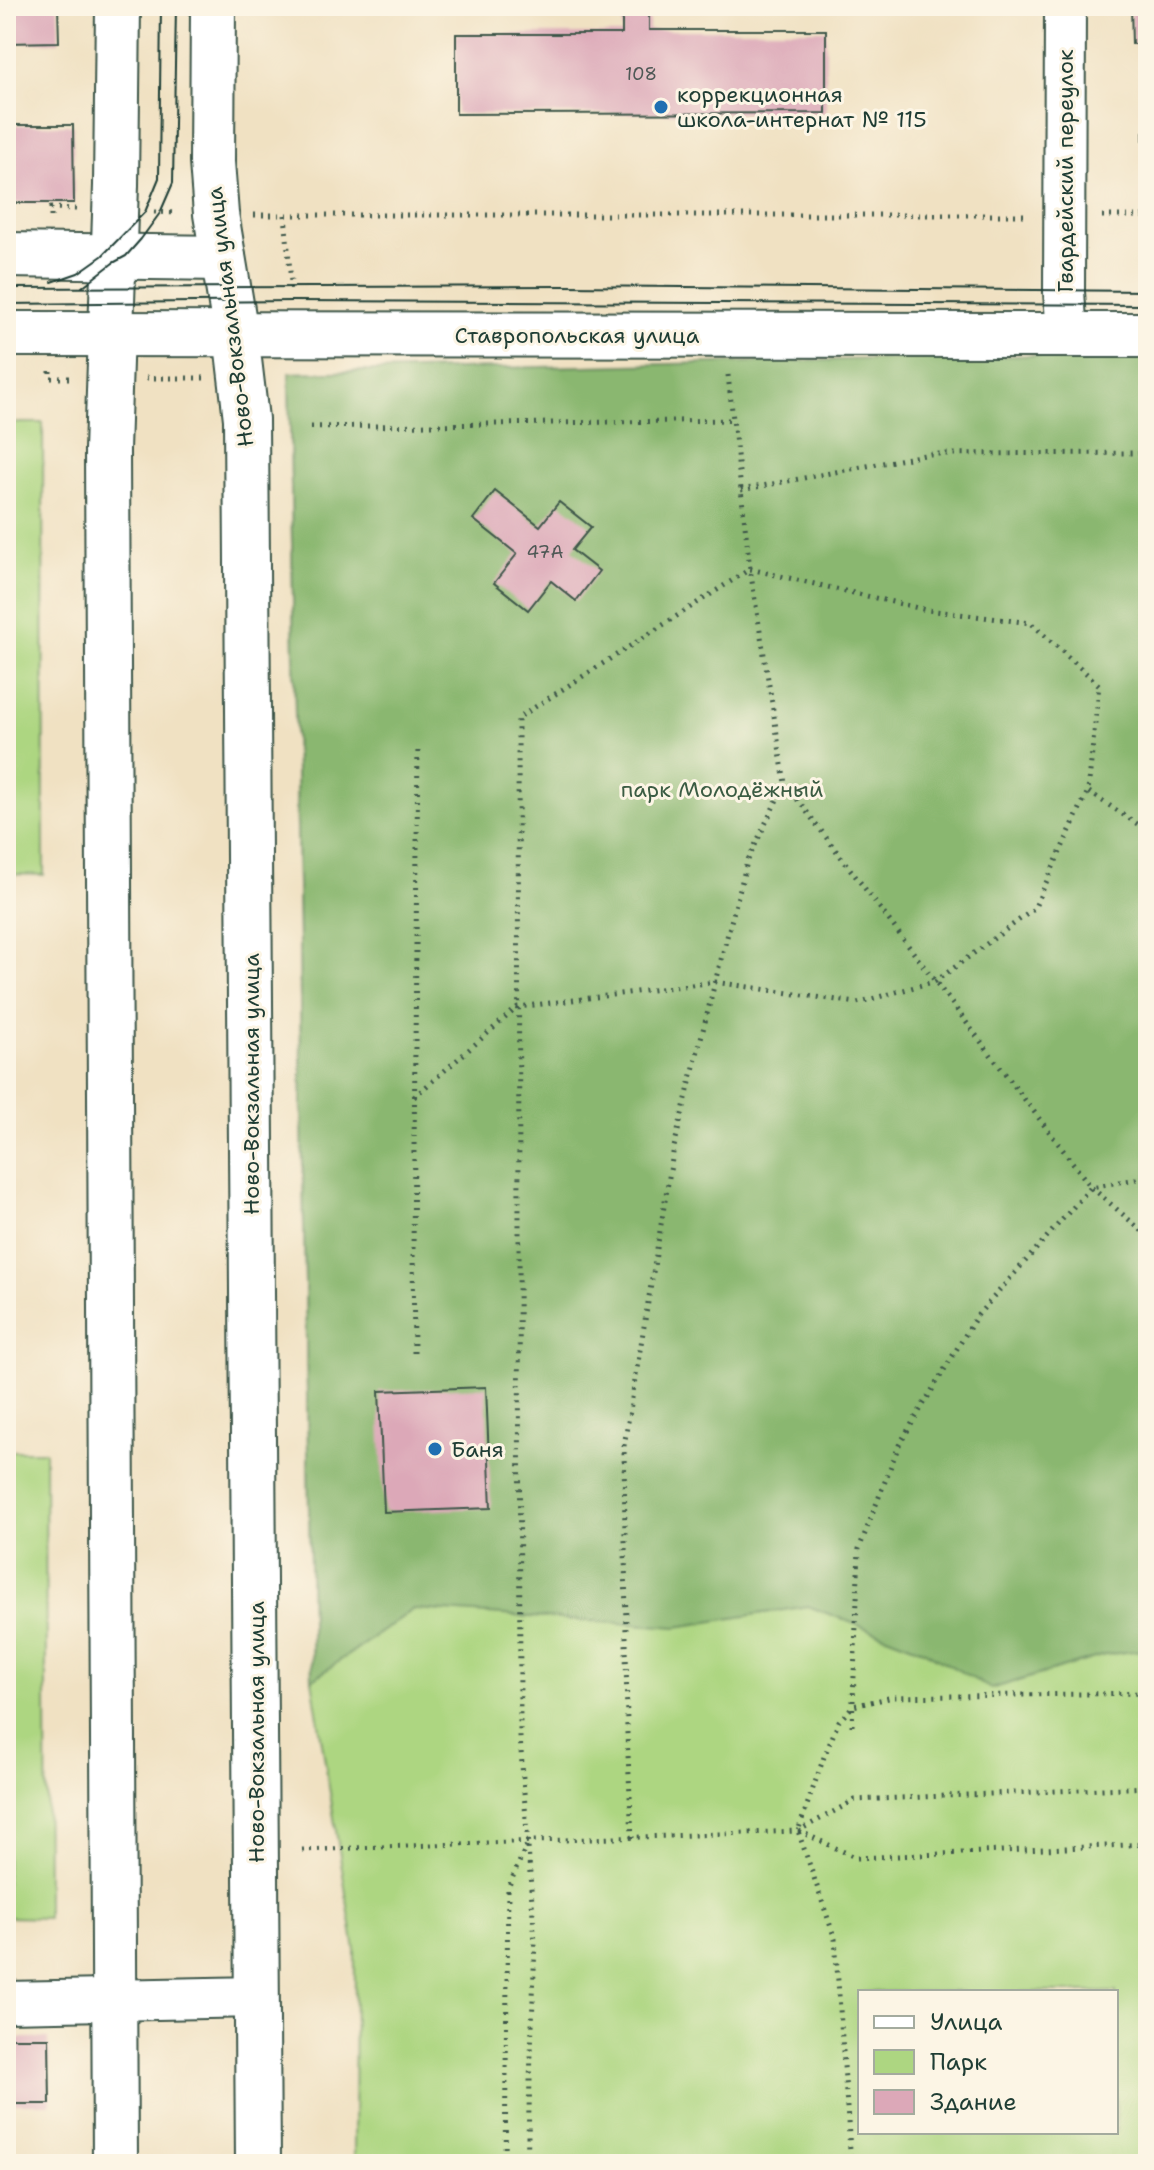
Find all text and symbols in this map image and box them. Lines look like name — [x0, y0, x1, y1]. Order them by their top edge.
street label: Гвардейский переулок — [1051, 49, 1080, 293]
house number: 108 — [625, 62, 657, 86]
place label: коррекционная школа-интернат № 115 — [677, 80, 927, 134]
marker: коррекционная школа-интернат № 115 — [652, 98, 670, 116]
street label: Ново-Вокзальная улица — [200, 185, 260, 449]
street label: Ставропольская улица — [455, 321, 700, 350]
house number: 47А — [526, 540, 564, 564]
park label: парк Молодёжный — [621, 775, 823, 804]
street label: Ново-Вокзальная улица — [237, 953, 266, 1215]
place label: Баня — [451, 1435, 504, 1464]
marker: Баня — [426, 1440, 444, 1458]
street label: Ново-Вокзальная улица — [242, 1601, 271, 1863]
legend — [858, 1990, 1118, 2134]
text: Улица — [930, 2006, 1003, 2038]
text: Парк — [930, 2046, 987, 2078]
text: Здание — [930, 2086, 1017, 2118]

